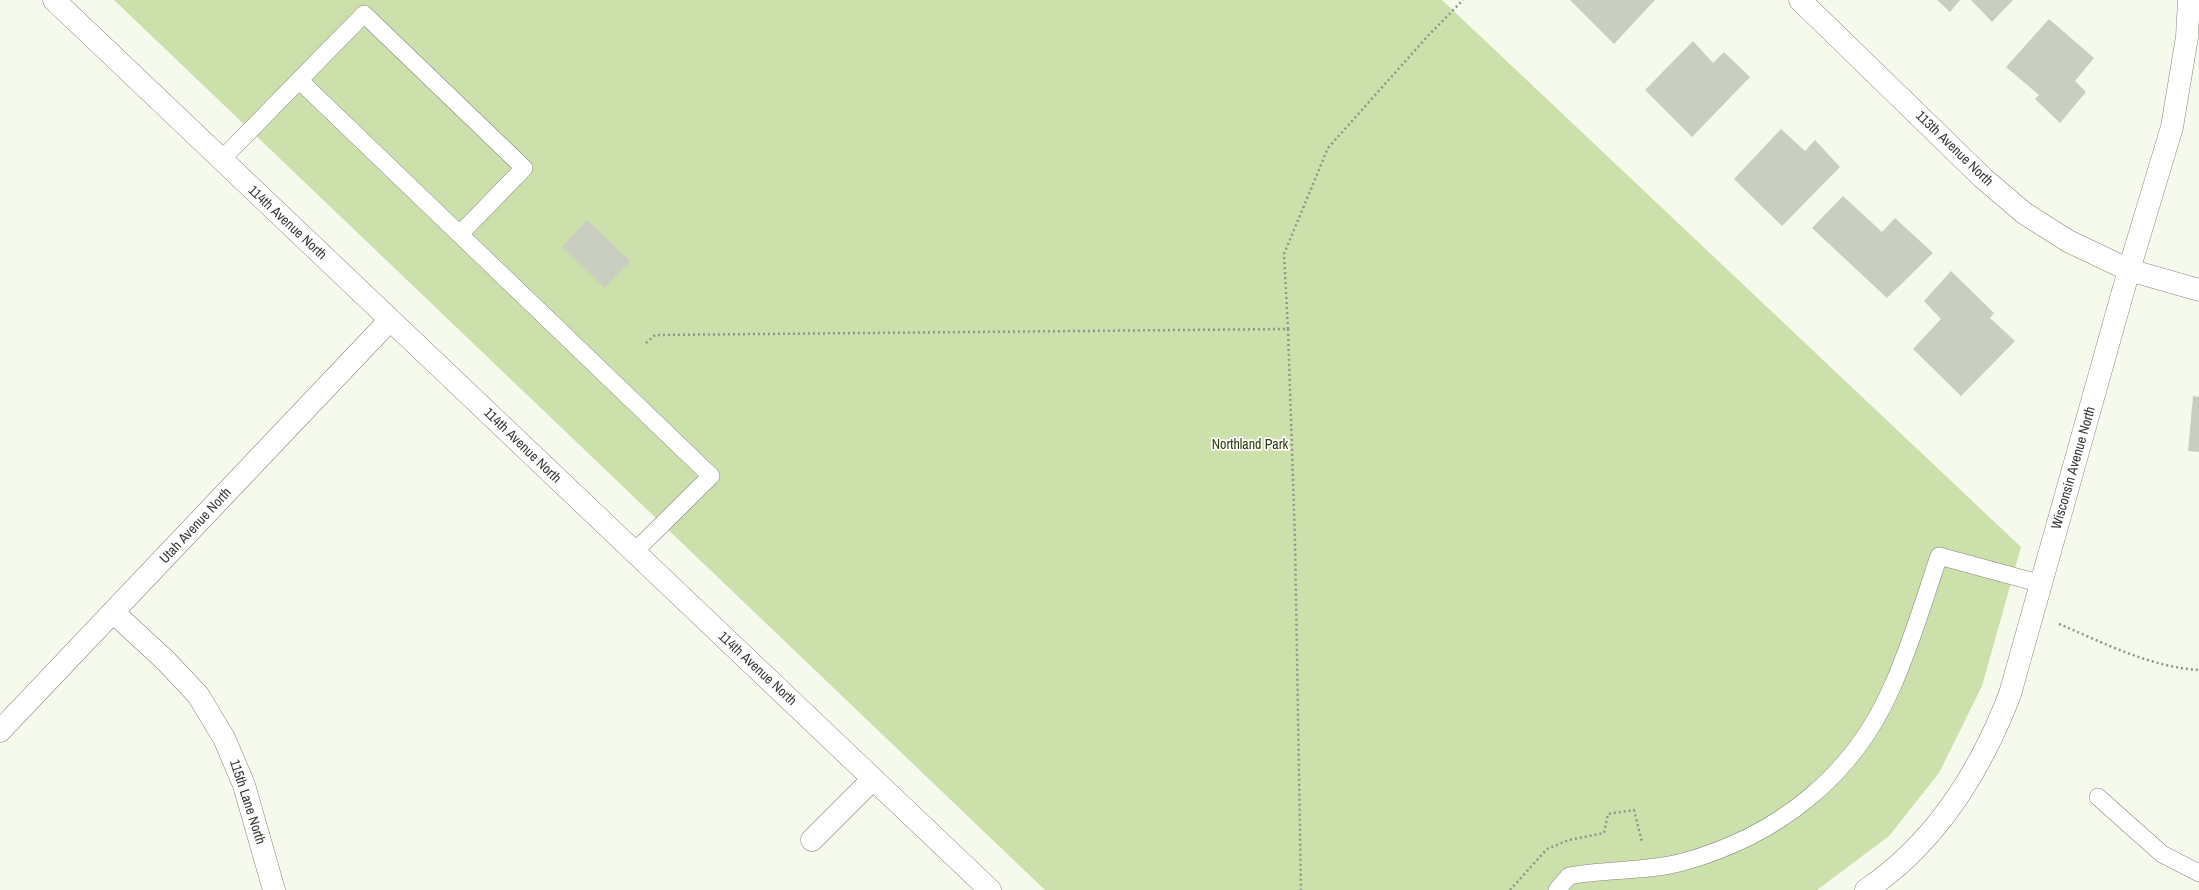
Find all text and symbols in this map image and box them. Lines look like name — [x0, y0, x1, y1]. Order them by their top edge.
street label: 113th Avenue North — [1912, 108, 1996, 190]
street label: 114th Avenue North — [244, 182, 330, 264]
street label: 114th Avenue North — [480, 405, 564, 487]
street label: Wisconsin Avenue North — [2048, 405, 2100, 531]
park label: Northland Park — [1212, 437, 1288, 453]
street label: Utah Avenue North — [157, 485, 235, 567]
street label: 114th Avenue North — [714, 628, 800, 710]
street label: 115th Lane North — [225, 758, 269, 846]

